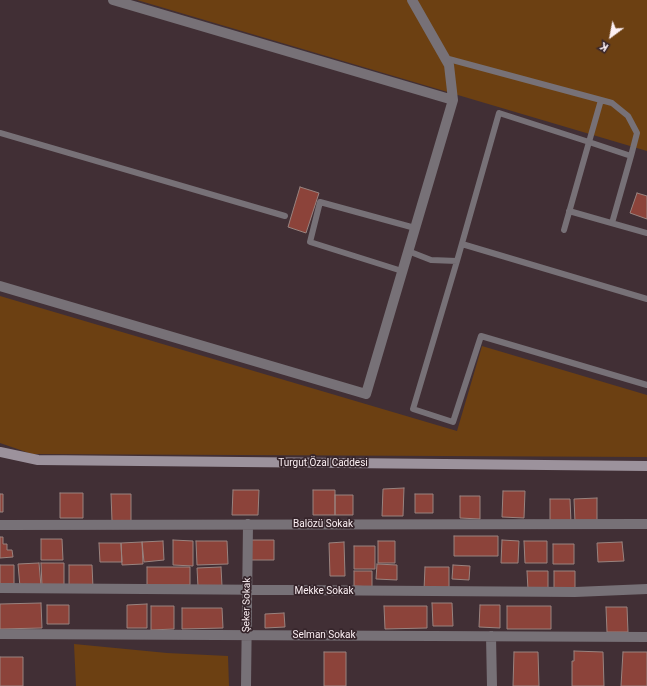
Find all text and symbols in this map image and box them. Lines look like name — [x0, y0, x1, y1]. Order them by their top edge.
north arrow — [591, 16, 631, 56]
text: K — [598, 39, 611, 54]
street label: Turgut Özal Caddesi — [278, 457, 368, 469]
street label: Balözü Sokak — [293, 518, 353, 530]
street label: Şeker Sokak — [241, 578, 253, 632]
street label: Mekke Sokak — [294, 585, 354, 597]
street label: Selman Sokak — [292, 629, 356, 641]

